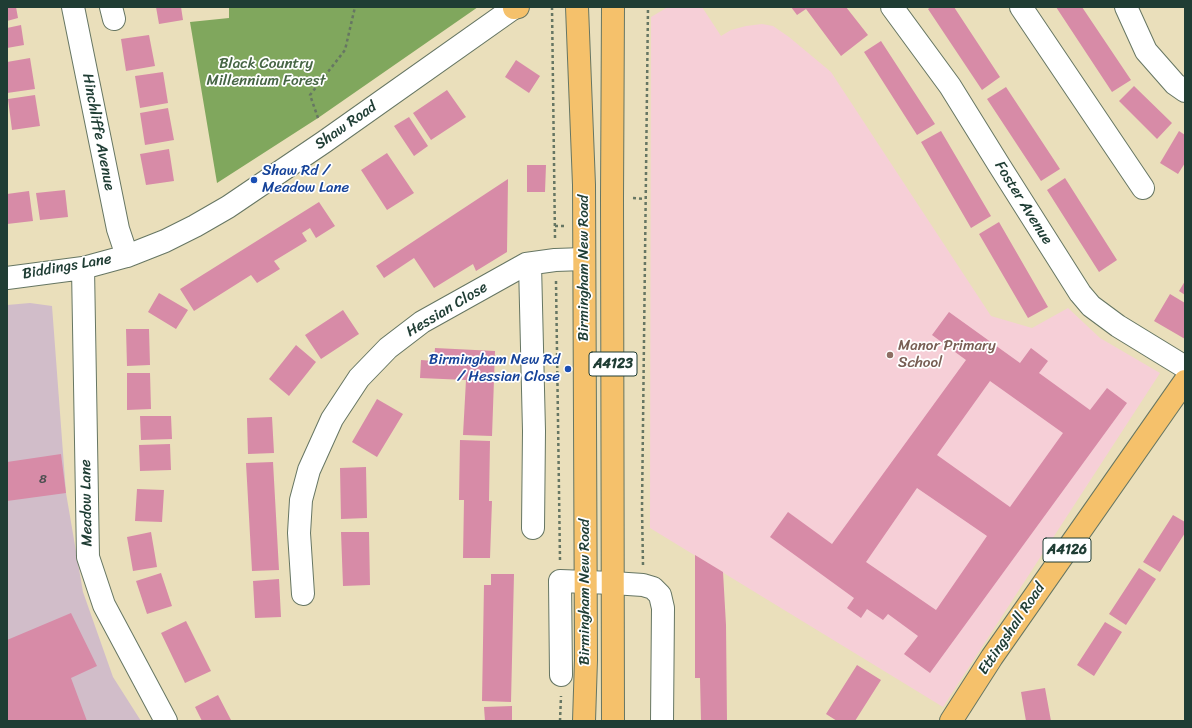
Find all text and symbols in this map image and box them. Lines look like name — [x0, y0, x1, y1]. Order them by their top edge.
park label: Black Country Millennium Forest — [206, 55, 326, 90]
street label: Hinchliffe Avenue — [78, 72, 118, 192]
street label: Shaw Road — [312, 98, 380, 154]
street label: Foster Avenue — [990, 158, 1056, 248]
place label: Shaw Rd / Meadow Lane — [262, 162, 349, 197]
marker: Shaw Rd / Meadow Lane — [249, 175, 259, 185]
street label: Birmingham New Road — [575, 195, 593, 341]
street label: Biddings Lane — [21, 250, 113, 284]
street label: Hessian Close — [403, 279, 491, 341]
place label: Manor Primary School — [898, 337, 996, 372]
marker: Manor Primary School — [885, 350, 895, 360]
place label: Birmingham New Rd / Hessian Close — [429, 351, 560, 386]
road number: A4123 — [589, 352, 637, 376]
marker: Birmingham New Rd / Hessian Close — [563, 364, 573, 374]
street label: Meadow Lane — [77, 459, 97, 547]
house number: 8 — [39, 472, 47, 488]
street label: Birmingham New Road — [576, 519, 594, 665]
road number: A4126 — [1043, 538, 1091, 562]
street label: Ettingshall Road — [975, 580, 1049, 678]

